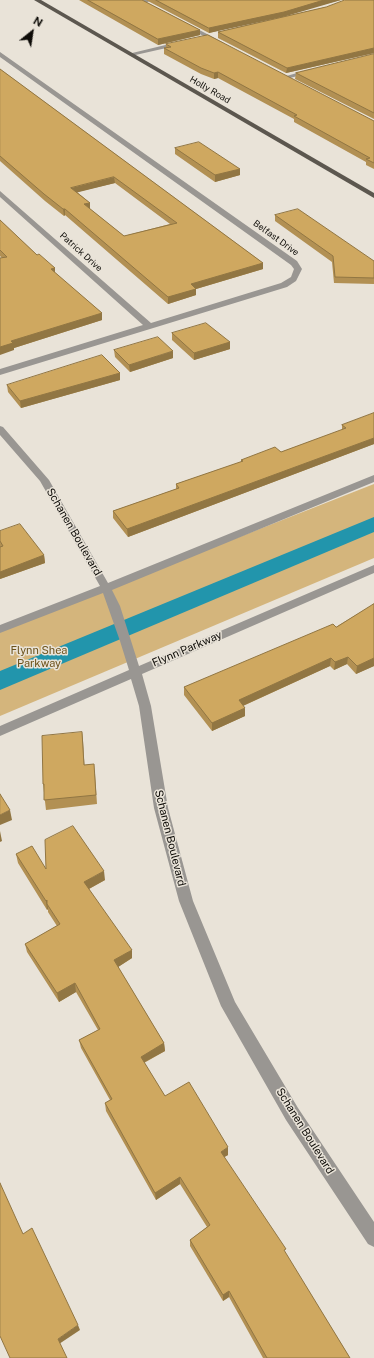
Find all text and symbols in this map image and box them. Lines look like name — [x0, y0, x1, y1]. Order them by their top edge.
north arrow — [12, 12, 52, 52]
text: N — [31, 14, 45, 29]
street label: Holly Road — [188, 74, 232, 106]
street label: Belfast Drive — [251, 218, 301, 258]
street label: Patrick Drive — [58, 230, 104, 274]
street label: Schanen Boulevard — [44, 486, 104, 578]
street label: Flynn Parkway — [150, 628, 224, 670]
park label: Flynn Shea Parkway — [11, 644, 67, 670]
street label: Schanen Boulevard — [152, 788, 188, 888]
street label: Schanen Boulevard — [273, 1086, 337, 1176]

